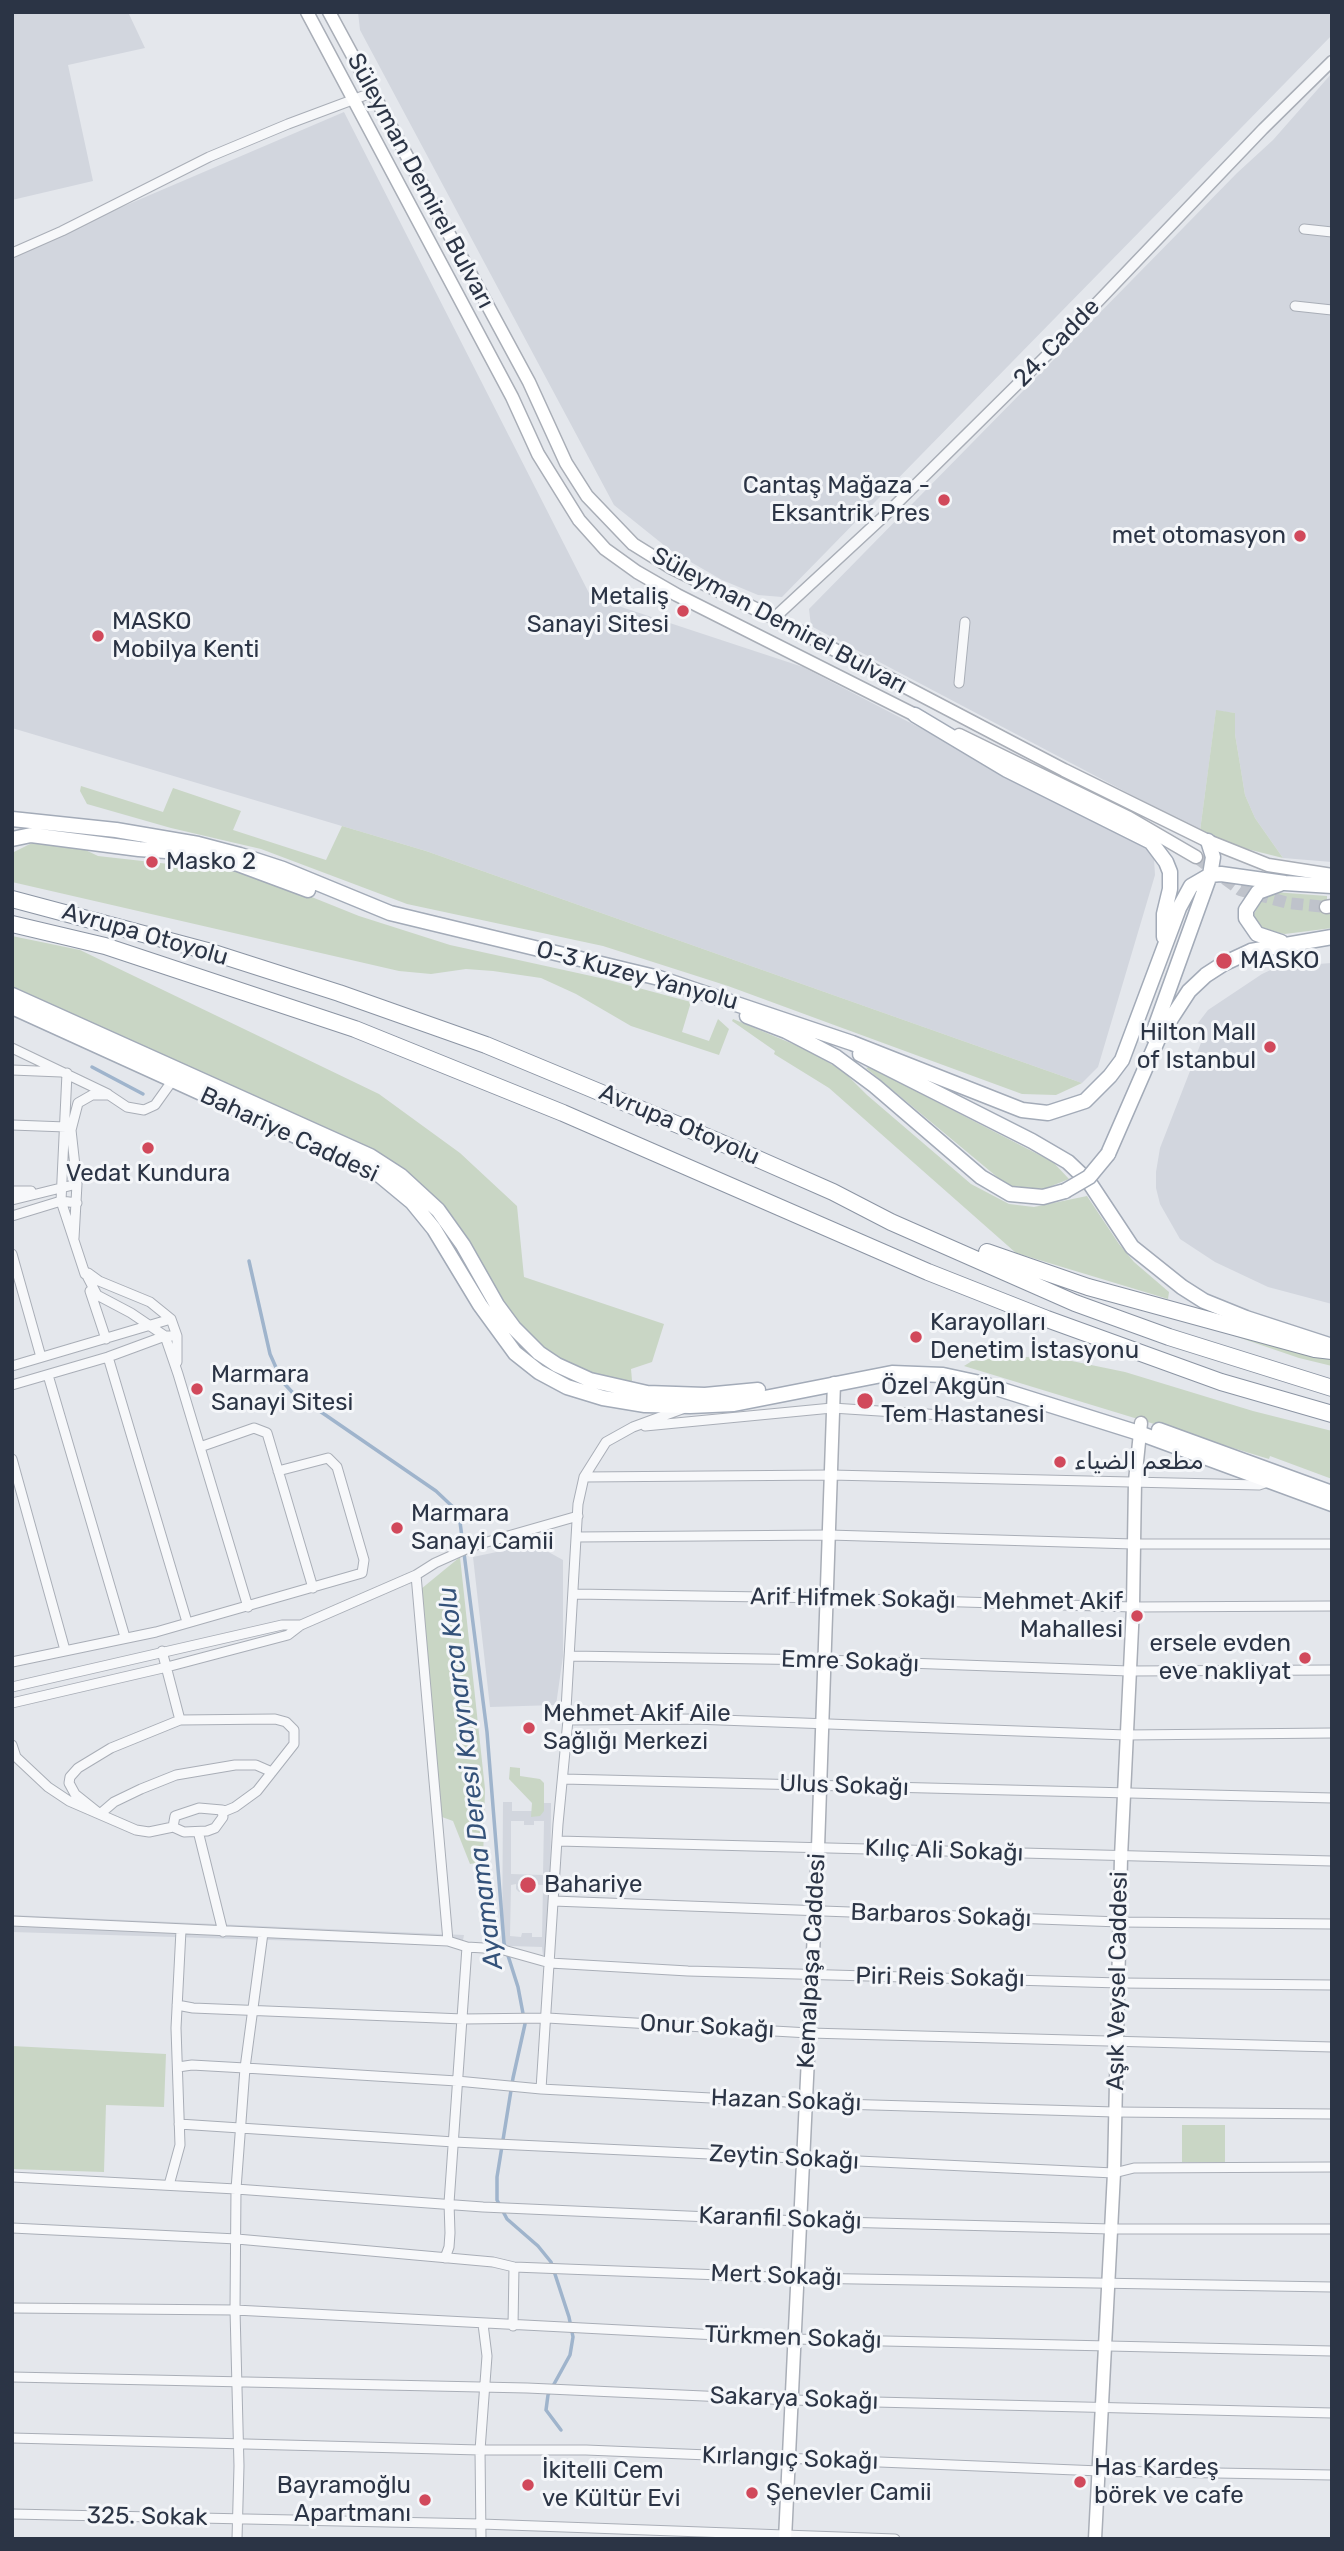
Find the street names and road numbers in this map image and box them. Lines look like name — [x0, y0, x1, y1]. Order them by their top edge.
street label: Süleyman Demirel Bulvarı — [340, 48, 500, 314]
street label: 24. Cadde — [1008, 293, 1106, 393]
street label: Süleyman Demirel Bulvarı — [646, 541, 912, 701]
street label: Avrupa Otoyolu — [59, 898, 231, 972]
street label: O-3 Kuzey Yanyolu — [533, 935, 741, 1017]
street label: Avrupa Otoyolu — [594, 1078, 764, 1172]
street label: Bahariye Caddesi — [195, 1081, 383, 1189]
street label: Arif Hifmek Sokağı — [750, 1583, 956, 1615]
street label: Emre Sokağı — [780, 1645, 920, 1679]
street label: Ulus Sokağı — [779, 1769, 909, 1803]
street label: Kılıç Ali Sokağı — [864, 1834, 1024, 1868]
street label: Kemalpaşa Caddesi — [792, 1853, 832, 2069]
street label: Aşık Veysel Caddesi — [1102, 1871, 1134, 2091]
street label: Barbaros Sokağı — [850, 1898, 1032, 1934]
street label: Piri Reis Sokağı — [855, 1962, 1025, 1994]
street label: Onur Sokağı — [639, 2009, 775, 2045]
street label: Hazan Sokağı — [710, 2084, 862, 2118]
street label: Zeytin Sokağı — [708, 2140, 860, 2176]
street label: Karanfil Sokağı — [698, 2202, 862, 2236]
street label: Mert Sokağı — [710, 2259, 842, 2293]
street label: Türkmen Sokağı — [704, 2321, 882, 2355]
street label: Sakarya Sokağı — [709, 2382, 879, 2416]
street label: Kırlangıç Sokağı — [701, 2442, 879, 2476]
street label: 325. Sokak — [86, 2502, 208, 2532]

